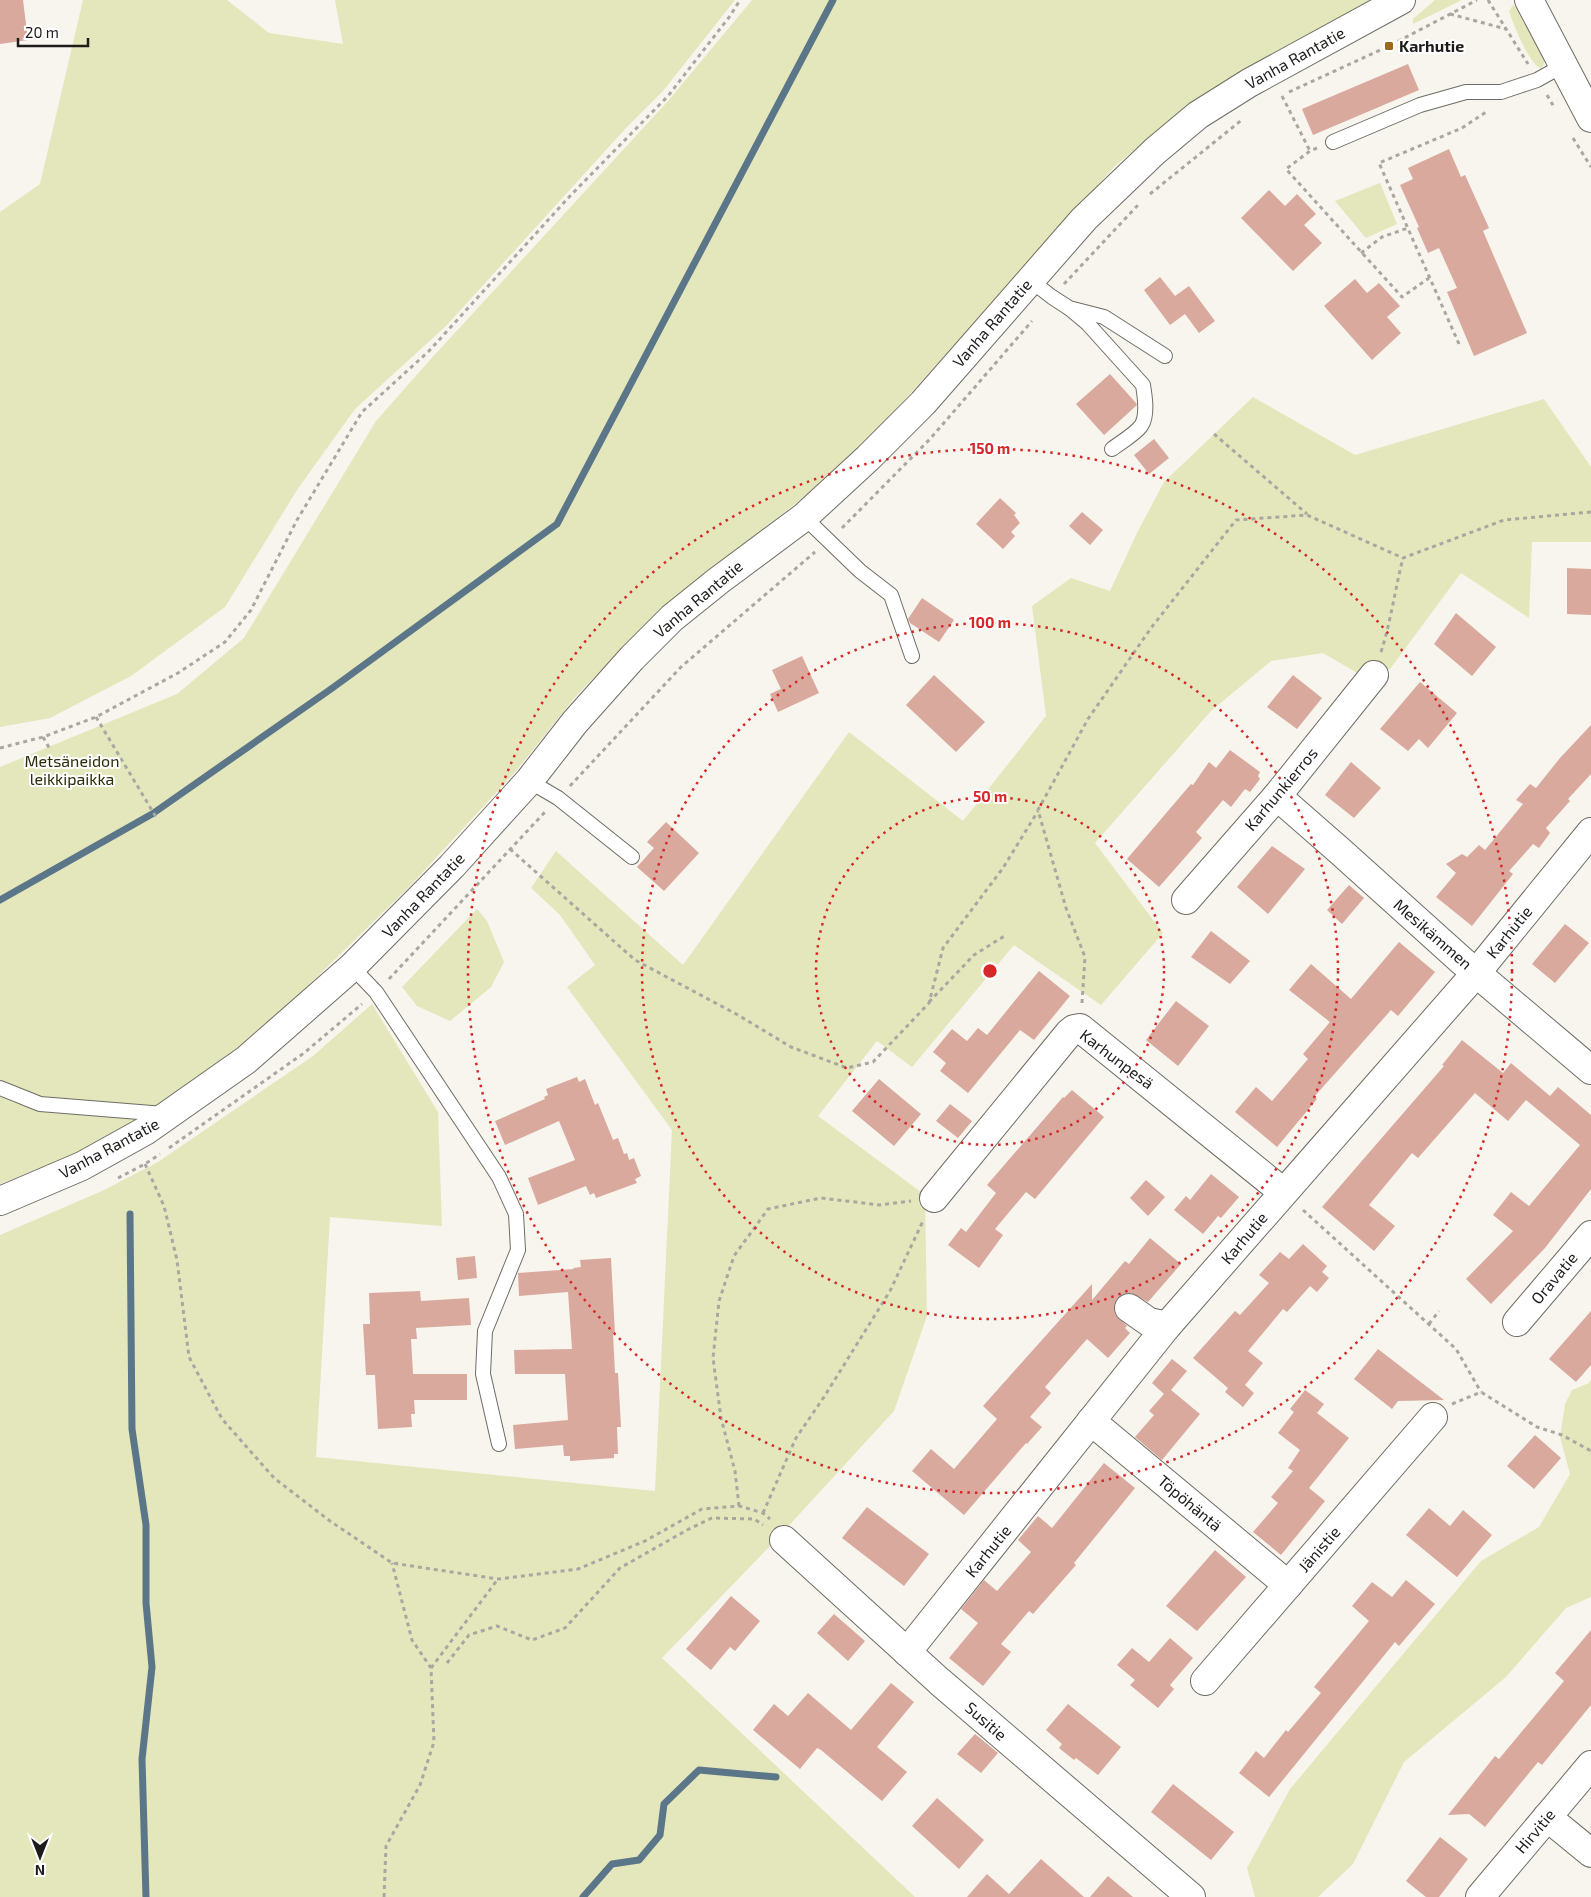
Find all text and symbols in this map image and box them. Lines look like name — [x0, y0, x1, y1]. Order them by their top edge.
scale bar — [18, 15, 88, 47]
street label: Vanha Rantatie — [1242, 22, 1348, 93]
text: 20 m — [25, 23, 59, 41]
place label: Karhutie — [1399, 36, 1464, 55]
marker: Karhutie — [1383, 40, 1395, 52]
street label: Vanha Rantatie — [948, 275, 1035, 371]
text: 150 m — [970, 439, 1010, 457]
street label: Vanha Rantatie — [649, 556, 746, 641]
text: 100 m — [969, 613, 1011, 631]
street label: Karhunkierros — [1240, 743, 1321, 834]
park label: Metsäneidon leikkipaikka — [24, 751, 120, 788]
text: 50 m — [973, 787, 1007, 805]
street label: Vanha Rantatie — [377, 848, 468, 941]
street label: Mesikämmen — [1390, 894, 1476, 973]
street label: Karhutie — [1482, 902, 1535, 962]
centre of rings — [981, 962, 999, 980]
street label: Karhunpesä — [1077, 1025, 1158, 1092]
street label: Vanha Rantatie — [56, 1113, 162, 1182]
street label: Karhutie — [1216, 1208, 1271, 1267]
street label: Oravatie — [1526, 1248, 1581, 1307]
street label: Töpöhäntä — [1155, 1471, 1226, 1535]
street label: Karhutie — [961, 1521, 1014, 1581]
street label: Jänistie — [1294, 1522, 1344, 1575]
street label: Susitie — [962, 1697, 1011, 1744]
street label: Hirvitie — [1511, 1805, 1559, 1857]
north arrow — [15, 1832, 65, 1882]
text: N — [35, 1862, 45, 1879]

